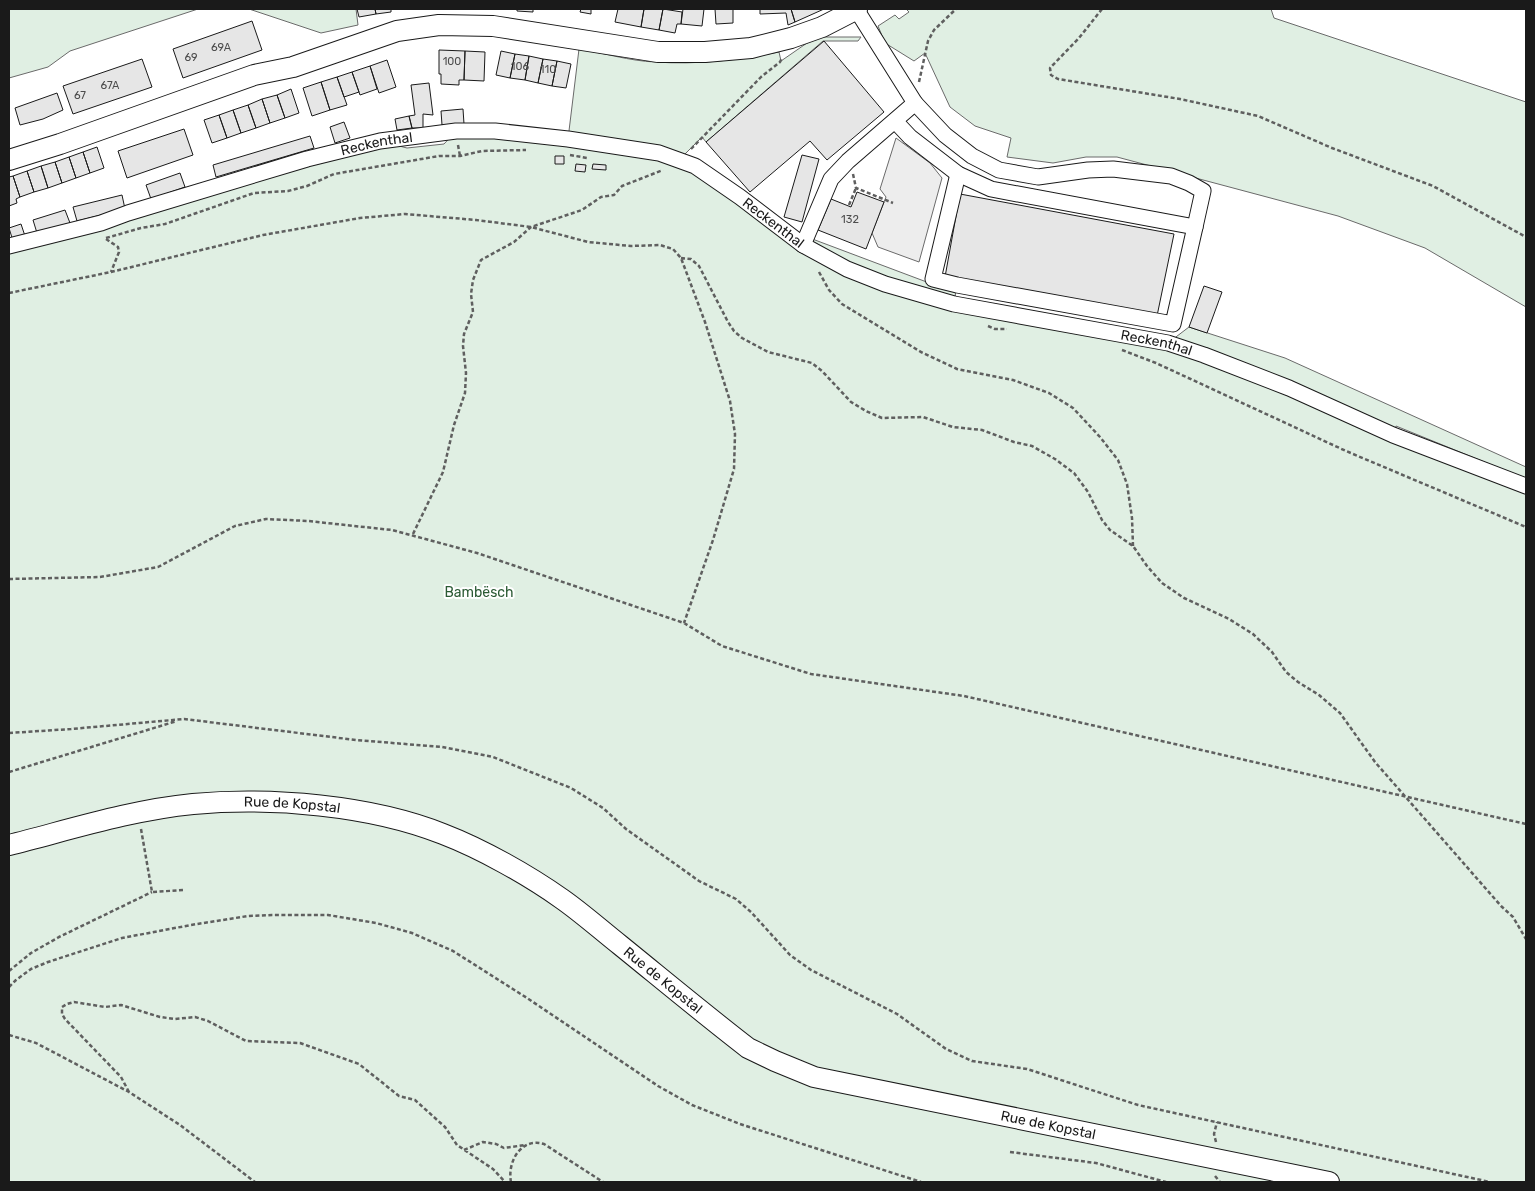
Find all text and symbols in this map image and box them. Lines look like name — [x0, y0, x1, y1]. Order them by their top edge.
house number: 69A — [211, 41, 232, 54]
house number: 69 — [184, 51, 198, 64]
house number: 100 — [443, 55, 461, 68]
house number: 106 — [511, 60, 530, 73]
house number: 110 — [540, 63, 556, 76]
house number: 67A — [101, 79, 120, 92]
house number: 67 — [74, 89, 86, 102]
street label: Reckenthal — [339, 128, 414, 159]
street label: Reckenthal — [739, 194, 808, 251]
house number: 132 — [841, 213, 859, 226]
street label: Reckenthal — [1119, 326, 1194, 359]
park label: Bambësch — [444, 584, 514, 601]
street label: Rue de Kopstal — [244, 793, 341, 816]
street label: Rue de Kopstal — [620, 943, 706, 1017]
street label: Rue de Kopstal — [999, 1107, 1097, 1143]

